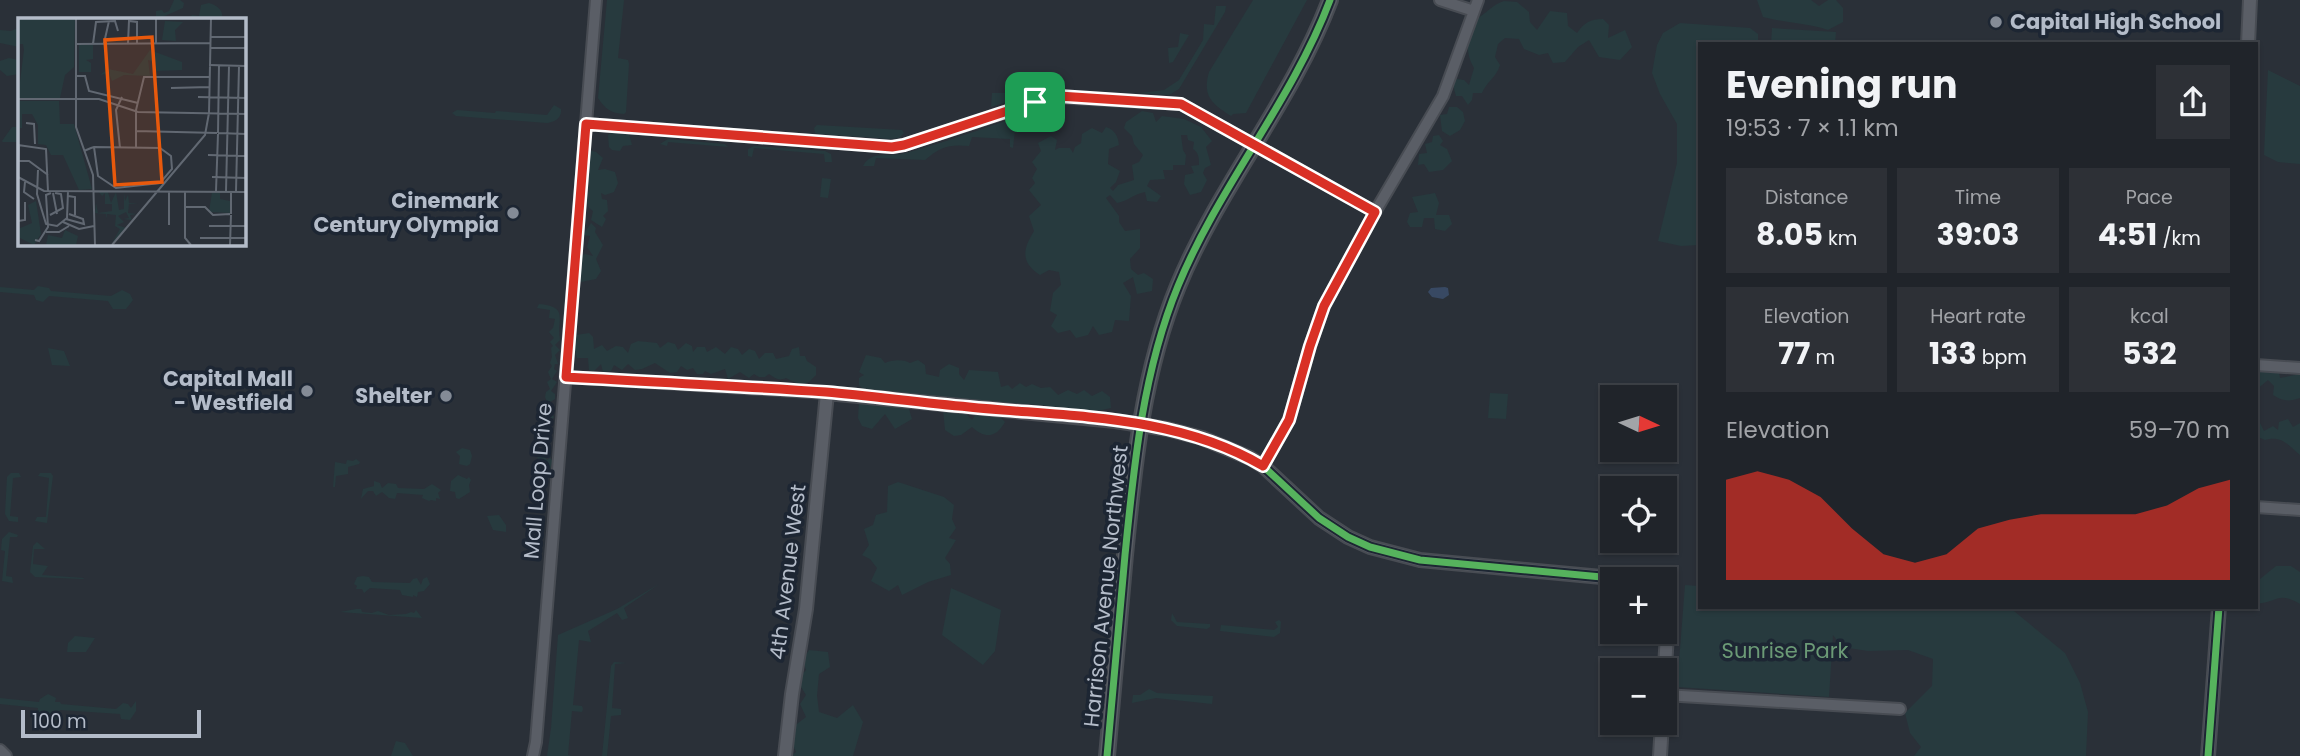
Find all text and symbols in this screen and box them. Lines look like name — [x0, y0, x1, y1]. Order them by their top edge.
place label: Capital High School — [2010, 7, 2221, 36]
marker: Capital High School — [1988, 14, 2004, 30]
inset map — [18, 18, 245, 245]
text: Evening run — [1726, 58, 1958, 111]
button: share — [2156, 65, 2230, 139]
pin — [1005, 72, 1065, 132]
icon: arrive — [1016, 83, 1054, 121]
text: 19:53 · 7 × 1.1 km — [1726, 112, 1899, 144]
text: Distance — [1765, 184, 1848, 211]
text: Time — [1955, 184, 2001, 211]
text: Pace — [2126, 184, 2173, 211]
place label: Cinemark Century Olympia — [314, 186, 499, 239]
marker: Cinemark Century Olympia — [505, 205, 521, 221]
text: 8.05 — [1756, 213, 1823, 256]
text: 39:03 — [1937, 213, 2019, 256]
text: 4:51 — [2098, 213, 2157, 256]
text: km — [1823, 225, 1857, 252]
text: /km — [2157, 225, 2201, 252]
text: Elevation — [1764, 303, 1849, 330]
text: Heart rate — [1930, 303, 2026, 330]
text: kcal — [2130, 303, 2169, 330]
text: 77 — [1778, 332, 1810, 375]
text: 133 — [1929, 332, 1977, 375]
text: 532 — [2122, 332, 2177, 375]
text: m — [1810, 344, 1835, 371]
text: bpm — [1977, 344, 2027, 371]
place label: Capital Mall - Westfield — [163, 364, 293, 417]
place label: Shelter — [355, 381, 432, 410]
marker: Capital Mall - Westfield — [299, 383, 315, 399]
north arrow — [1600, 385, 1676, 462]
map controls — [1600, 385, 1677, 735]
marker: Shelter — [438, 388, 454, 404]
street label: Mall Loop Drive — [516, 402, 559, 560]
text: Elevation — [1726, 414, 1830, 446]
text: 59–70 m — [2129, 414, 2230, 446]
street label: Harrison Avenue Northwest — [1076, 443, 1135, 728]
button: locate — [1600, 476, 1677, 553]
street label: 4th Avenue West — [762, 483, 813, 661]
button: + — [1600, 567, 1677, 644]
park label: Sunrise Park — [1722, 636, 1849, 665]
button: − — [1600, 658, 1677, 735]
scale bar — [21, 707, 201, 739]
text: 100 m — [32, 708, 87, 735]

